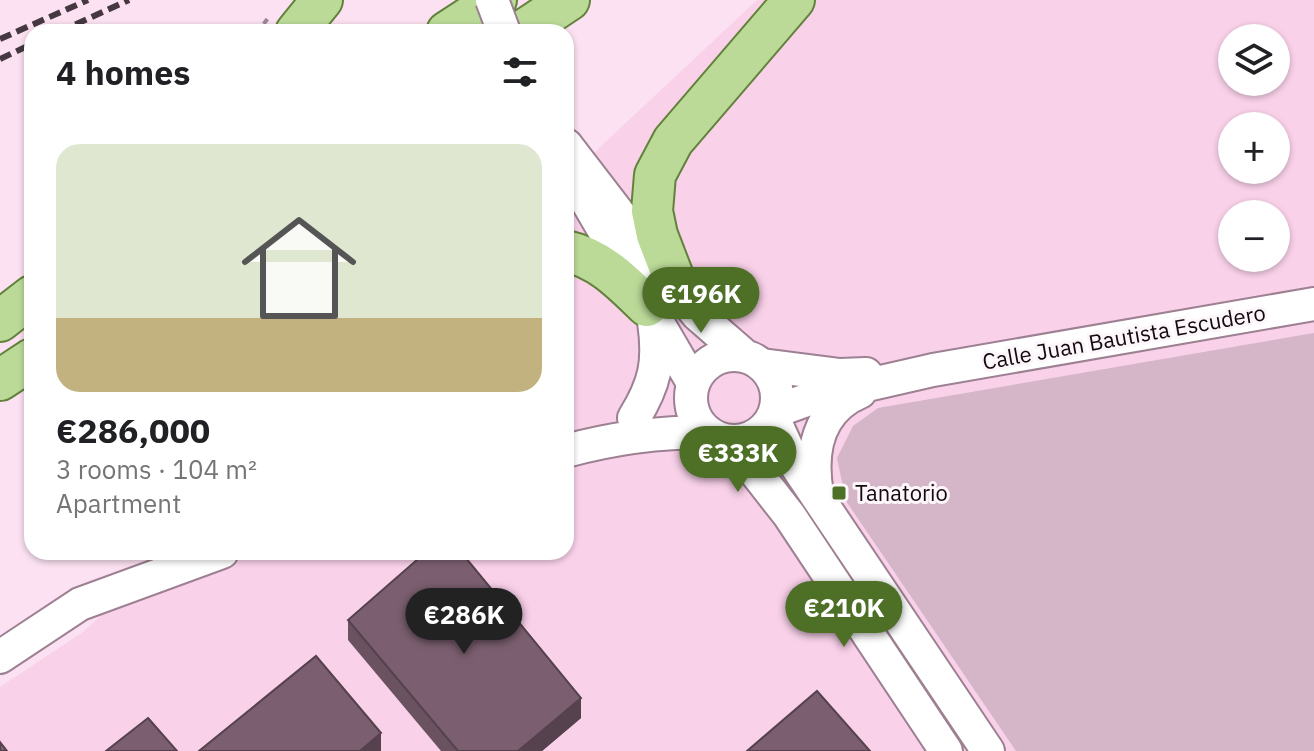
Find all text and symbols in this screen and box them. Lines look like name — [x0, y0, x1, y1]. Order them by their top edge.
map controls — [1218, 24, 1290, 272]
button: layers — [1218, 24, 1290, 96]
text: 4 homes — [56, 50, 191, 94]
icon: filters — [498, 50, 542, 94]
button: + — [1218, 112, 1290, 184]
icon: home — [227, 196, 371, 340]
button: − — [1218, 200, 1290, 272]
pin: €196K — [645, 267, 757, 335]
text: €196K — [660, 276, 742, 310]
street label: Calle Juan Bautista Escudero — [980, 297, 1268, 376]
text: €286,000 — [56, 408, 210, 452]
pin: €333K — [682, 426, 794, 494]
text: €333K — [697, 435, 779, 469]
text: 3 rooms · 104 m² — [56, 452, 257, 486]
place label: Tanatorio — [855, 478, 948, 507]
marker: Tanatorio — [830, 484, 848, 502]
text: Apartment — [56, 486, 181, 520]
pin: €210K — [788, 581, 900, 649]
pin: €286K — [408, 588, 520, 656]
text: €210K — [803, 590, 885, 624]
text: €286K — [423, 597, 505, 631]

